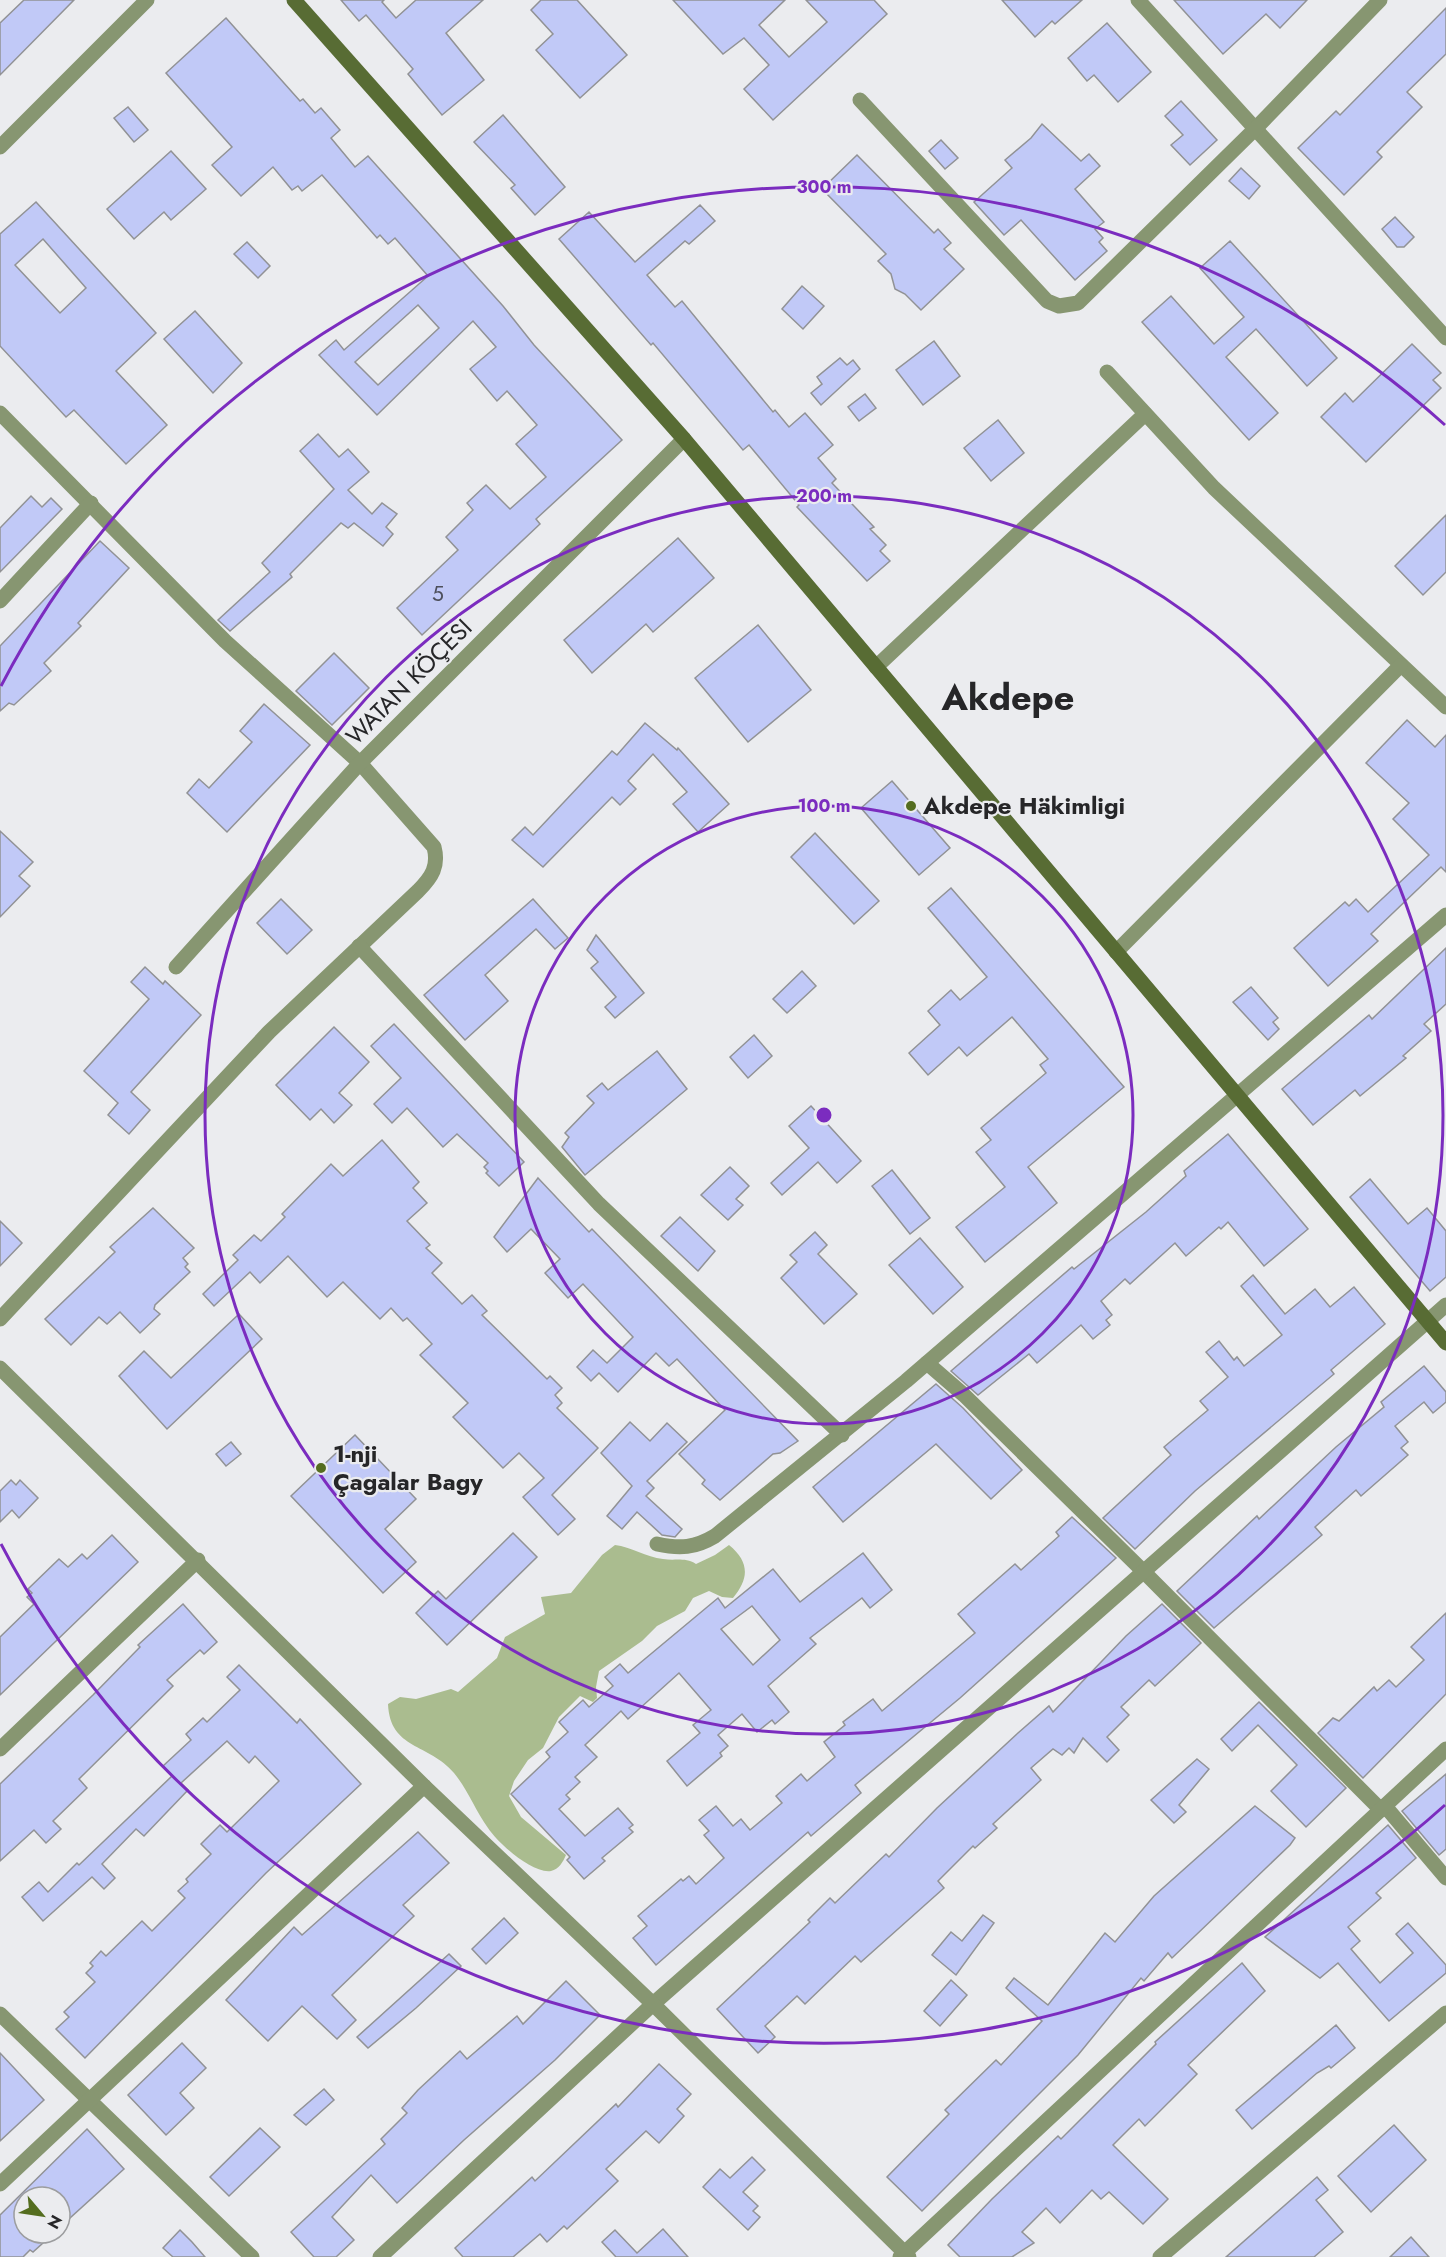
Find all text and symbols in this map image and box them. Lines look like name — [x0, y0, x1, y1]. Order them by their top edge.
text: 300 m — [796, 174, 852, 200]
text: 200 m — [796, 483, 852, 509]
house number: 5 — [432, 579, 444, 609]
street label: WATAN KÖÇESI — [338, 611, 480, 753]
district label: Akdepe — [941, 671, 1074, 723]
place label: Akdepe Häkimligi — [922, 788, 1125, 823]
text: 100 m — [797, 793, 851, 819]
marker: Akdepe Häkimligi — [904, 799, 918, 813]
centre of rings — [814, 1105, 834, 1125]
place label: 1-nji Çagalar Bagy — [333, 1436, 483, 1499]
marker: 1-nji Çagalar Bagy — [314, 1461, 328, 1475]
north arrow — [12, 2185, 72, 2245]
text: N — [42, 2211, 68, 2233]

